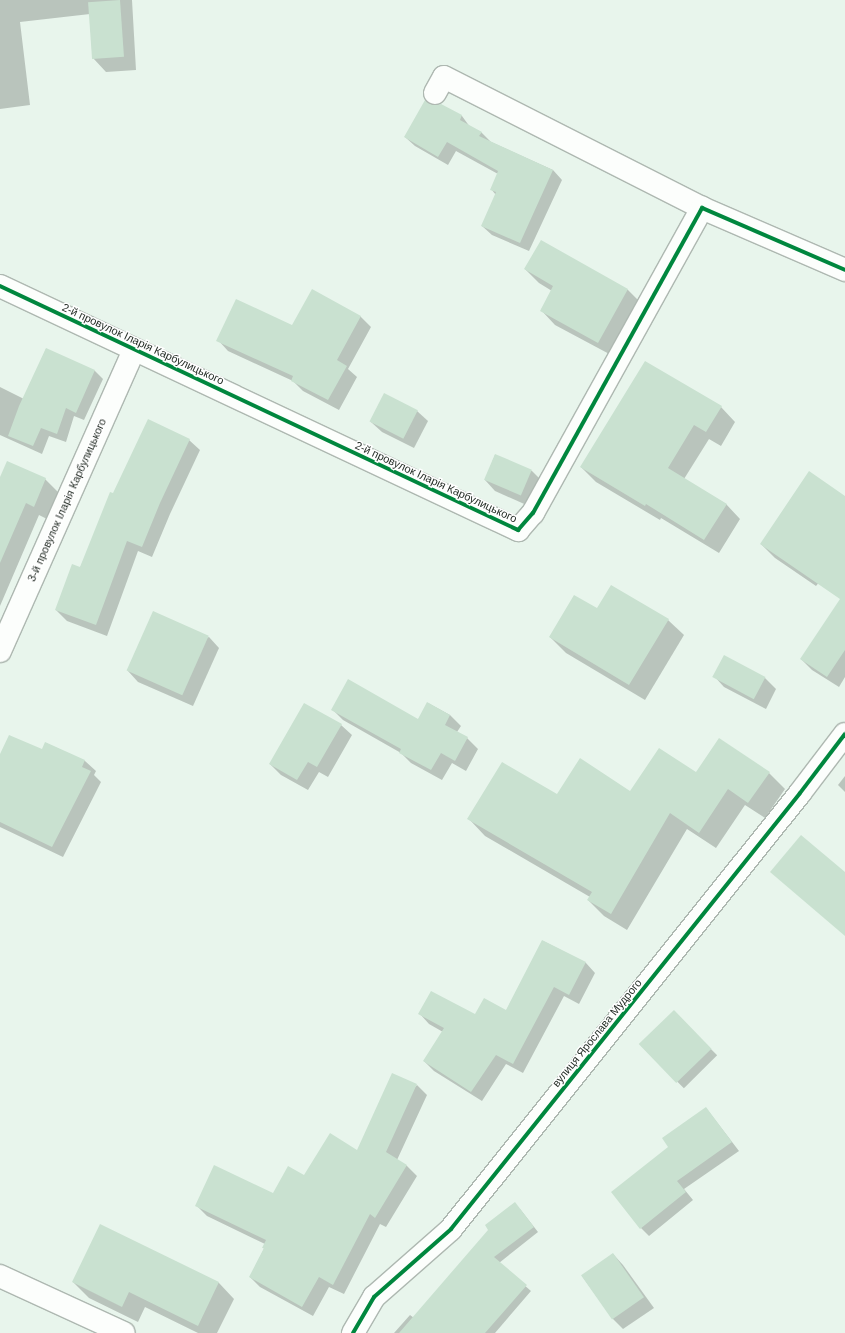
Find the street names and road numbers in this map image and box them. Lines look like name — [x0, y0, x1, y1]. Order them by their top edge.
street label: 2-й провулок Іларія Карбулицького — [60, 301, 226, 387]
street label: 3-й провулок Іларія Карбулицького — [25, 416, 109, 584]
street label: 2-й провулок Іларія Карбулицького — [353, 439, 519, 525]
street label: вулиця Ярослава Мудрого — [549, 976, 645, 1090]

